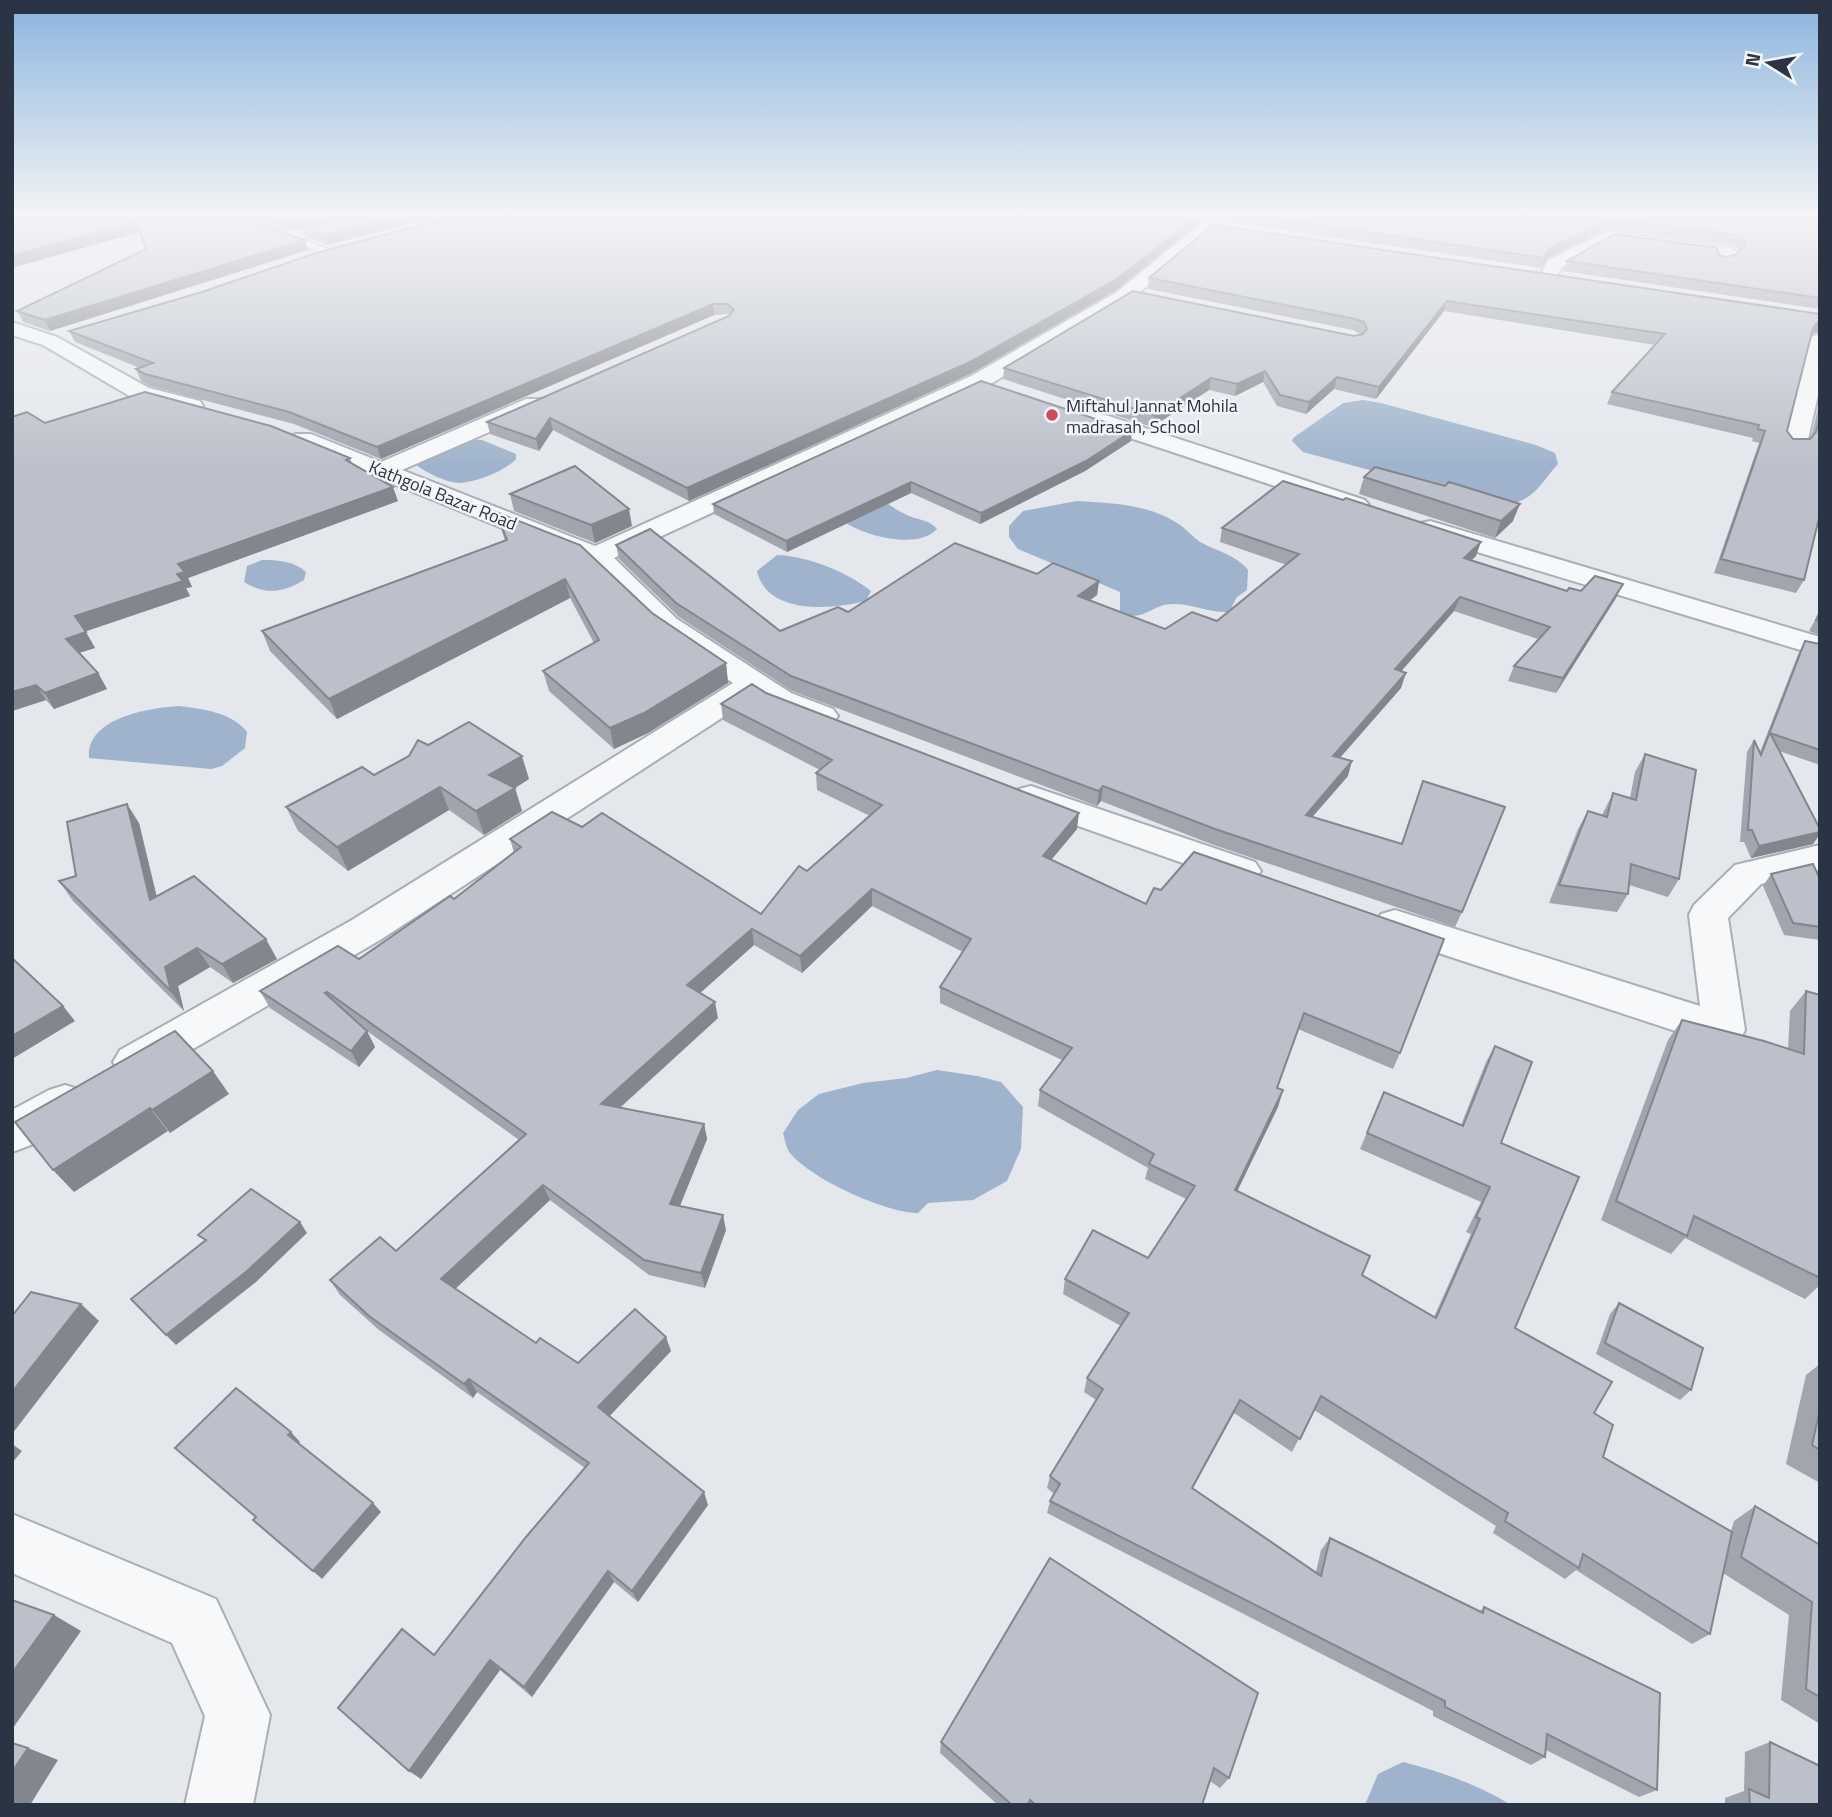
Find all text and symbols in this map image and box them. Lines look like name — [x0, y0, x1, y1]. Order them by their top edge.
north arrow — [1734, 28, 1804, 98]
text: N — [1736, 50, 1767, 69]
place label: Miftahul Jannat Mohila madrasah, School — [1066, 392, 1238, 440]
marker: Miftahul Jannat Mohila madrasah, School — [1044, 407, 1060, 423]
street label: Kathgola Bazar Road — [365, 453, 521, 537]

